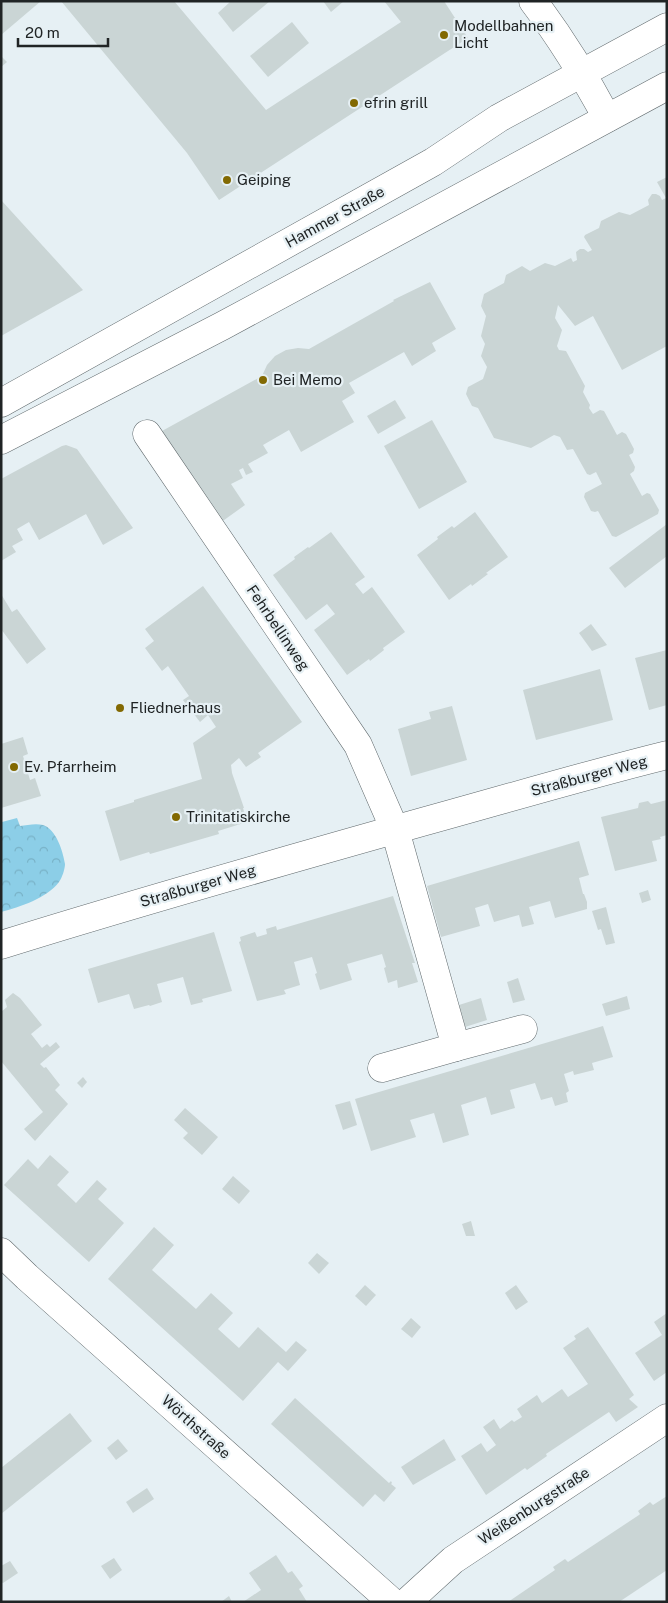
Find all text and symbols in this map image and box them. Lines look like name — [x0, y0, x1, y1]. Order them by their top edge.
scale bar — [18, 15, 108, 47]
place label: Modellbahnen Licht — [454, 17, 554, 51]
text: 20 m — [25, 24, 60, 41]
marker: Modellbahnen Licht — [438, 29, 450, 41]
place label: efrin grill — [364, 94, 428, 111]
marker: efrin grill — [348, 97, 360, 109]
place label: Geiping — [237, 171, 291, 188]
marker: Geiping — [221, 174, 233, 186]
street label: Hammer Straße — [282, 182, 387, 251]
place label: Bei Memo — [273, 371, 342, 388]
marker: Bei Memo — [257, 374, 269, 386]
street label: Fehrbellinweg — [244, 582, 313, 674]
place label: Fliednerhaus — [130, 699, 221, 716]
marker: Fliednerhaus — [114, 702, 126, 714]
street label: Straßburger Weg — [529, 752, 649, 799]
place label: Ev. Pfarrheim — [24, 758, 116, 775]
marker: Ev. Pfarrheim — [8, 761, 20, 773]
place label: Trinitatiskirche — [186, 808, 291, 825]
marker: Trinitatiskirche — [170, 811, 182, 823]
street label: Straßburger Weg — [138, 861, 258, 910]
street label: Wörthstraße — [158, 1391, 234, 1462]
street label: Weißenburgstraße — [475, 1463, 592, 1548]

